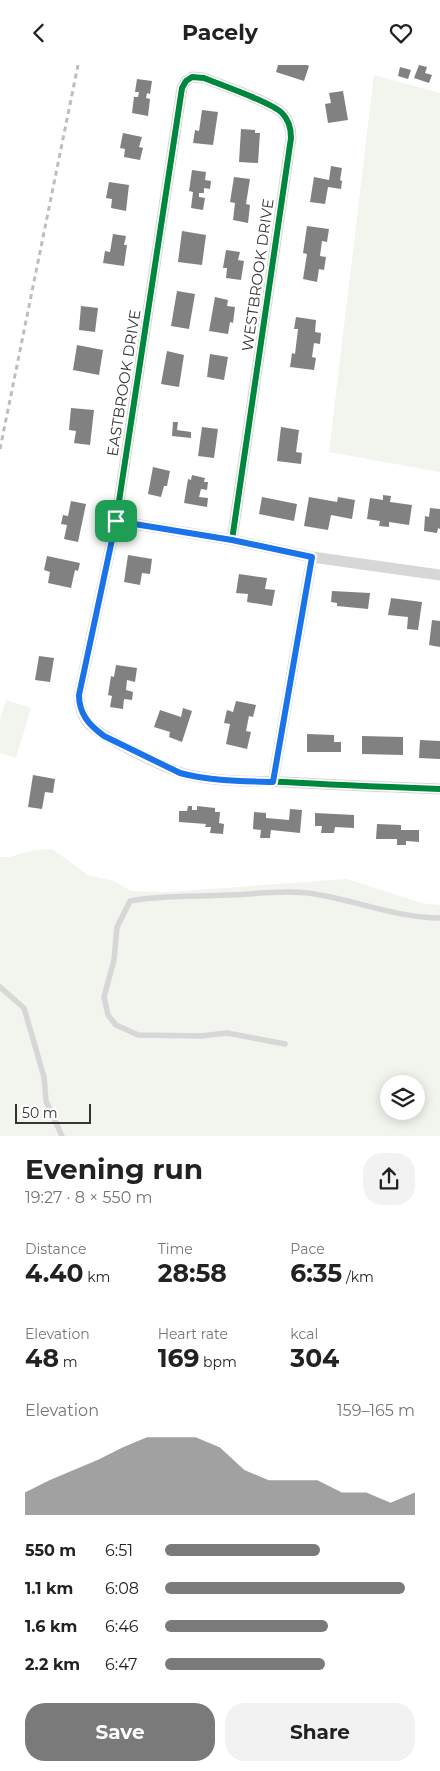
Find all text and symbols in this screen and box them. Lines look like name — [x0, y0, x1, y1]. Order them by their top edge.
icon: back — [25, 19, 53, 47]
text: Pacely — [182, 19, 258, 46]
icon: heart — [387, 19, 415, 47]
street label: WESTBROOK DRIVE — [237, 197, 278, 352]
street label: EASTBROOK DRIVE — [103, 308, 144, 458]
pin — [95, 500, 137, 542]
icon: arrive — [102, 507, 130, 535]
map controls — [380, 1075, 425, 1120]
button: layers — [380, 1075, 425, 1120]
scale bar — [15, 1101, 91, 1124]
text: 50 m — [22, 1104, 58, 1122]
text: Evening run — [25, 1152, 203, 1186]
button: share — [363, 1153, 415, 1205]
text: 19:27 · 8 × 550 m — [25, 1188, 152, 1207]
text: Distance — [25, 1240, 87, 1258]
text: Time — [158, 1240, 193, 1258]
text: Pace — [290, 1240, 325, 1258]
text: 4.40 — [25, 1258, 83, 1288]
text: 28:58 — [158, 1258, 227, 1288]
text: 6:35 — [290, 1258, 342, 1288]
text: km — [83, 1268, 110, 1286]
text: /km — [342, 1268, 374, 1286]
text: Elevation — [25, 1325, 90, 1343]
text: Heart rate — [158, 1325, 228, 1343]
text: kcal — [290, 1325, 318, 1343]
text: 48 — [25, 1343, 59, 1373]
text: 169 — [158, 1343, 199, 1373]
text: 304 — [290, 1343, 339, 1373]
text: m — [59, 1353, 78, 1371]
text: bpm — [199, 1353, 237, 1371]
text: Elevation — [25, 1401, 99, 1420]
text: 159–165 m — [337, 1401, 415, 1420]
text: 550 m — [25, 1541, 76, 1560]
text: 6:51 — [105, 1541, 133, 1560]
text: 1.1 km — [25, 1579, 73, 1598]
text: 6:08 — [105, 1579, 139, 1598]
text: 1.6 km — [25, 1617, 77, 1636]
text: 6:46 — [105, 1617, 138, 1636]
text: 2.2 km — [25, 1655, 80, 1674]
text: 6:47 — [105, 1655, 137, 1674]
button: Save — [25, 1703, 215, 1761]
button: Share — [225, 1703, 415, 1761]

